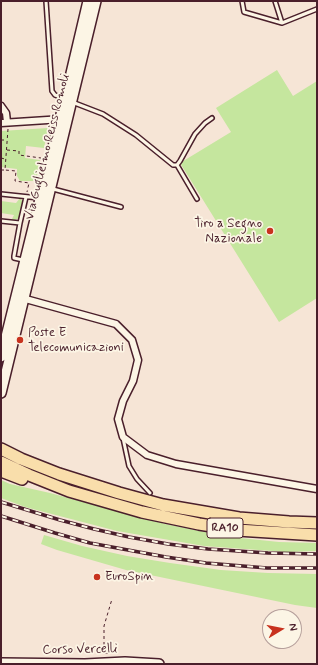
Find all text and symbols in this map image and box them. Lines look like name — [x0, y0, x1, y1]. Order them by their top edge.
street label: Via Guglielmo Reiss Romoli — [22, 72, 74, 222]
place label: Tiro a Segno Nazionale — [194, 216, 262, 247]
marker: Tiro a Segno Nazionale — [265, 226, 275, 236]
place label: Poste E Telecomunicazioni — [28, 325, 124, 356]
marker: Poste E Telecomunicazioni — [15, 335, 25, 345]
road number: RA10 — [207, 518, 243, 538]
place label: EuroSpin — [105, 569, 154, 585]
marker: EuroSpin — [92, 572, 102, 582]
north arrow — [262, 609, 302, 649]
text: N — [285, 622, 300, 632]
street label: Corso Vercelli — [42, 642, 118, 658]

